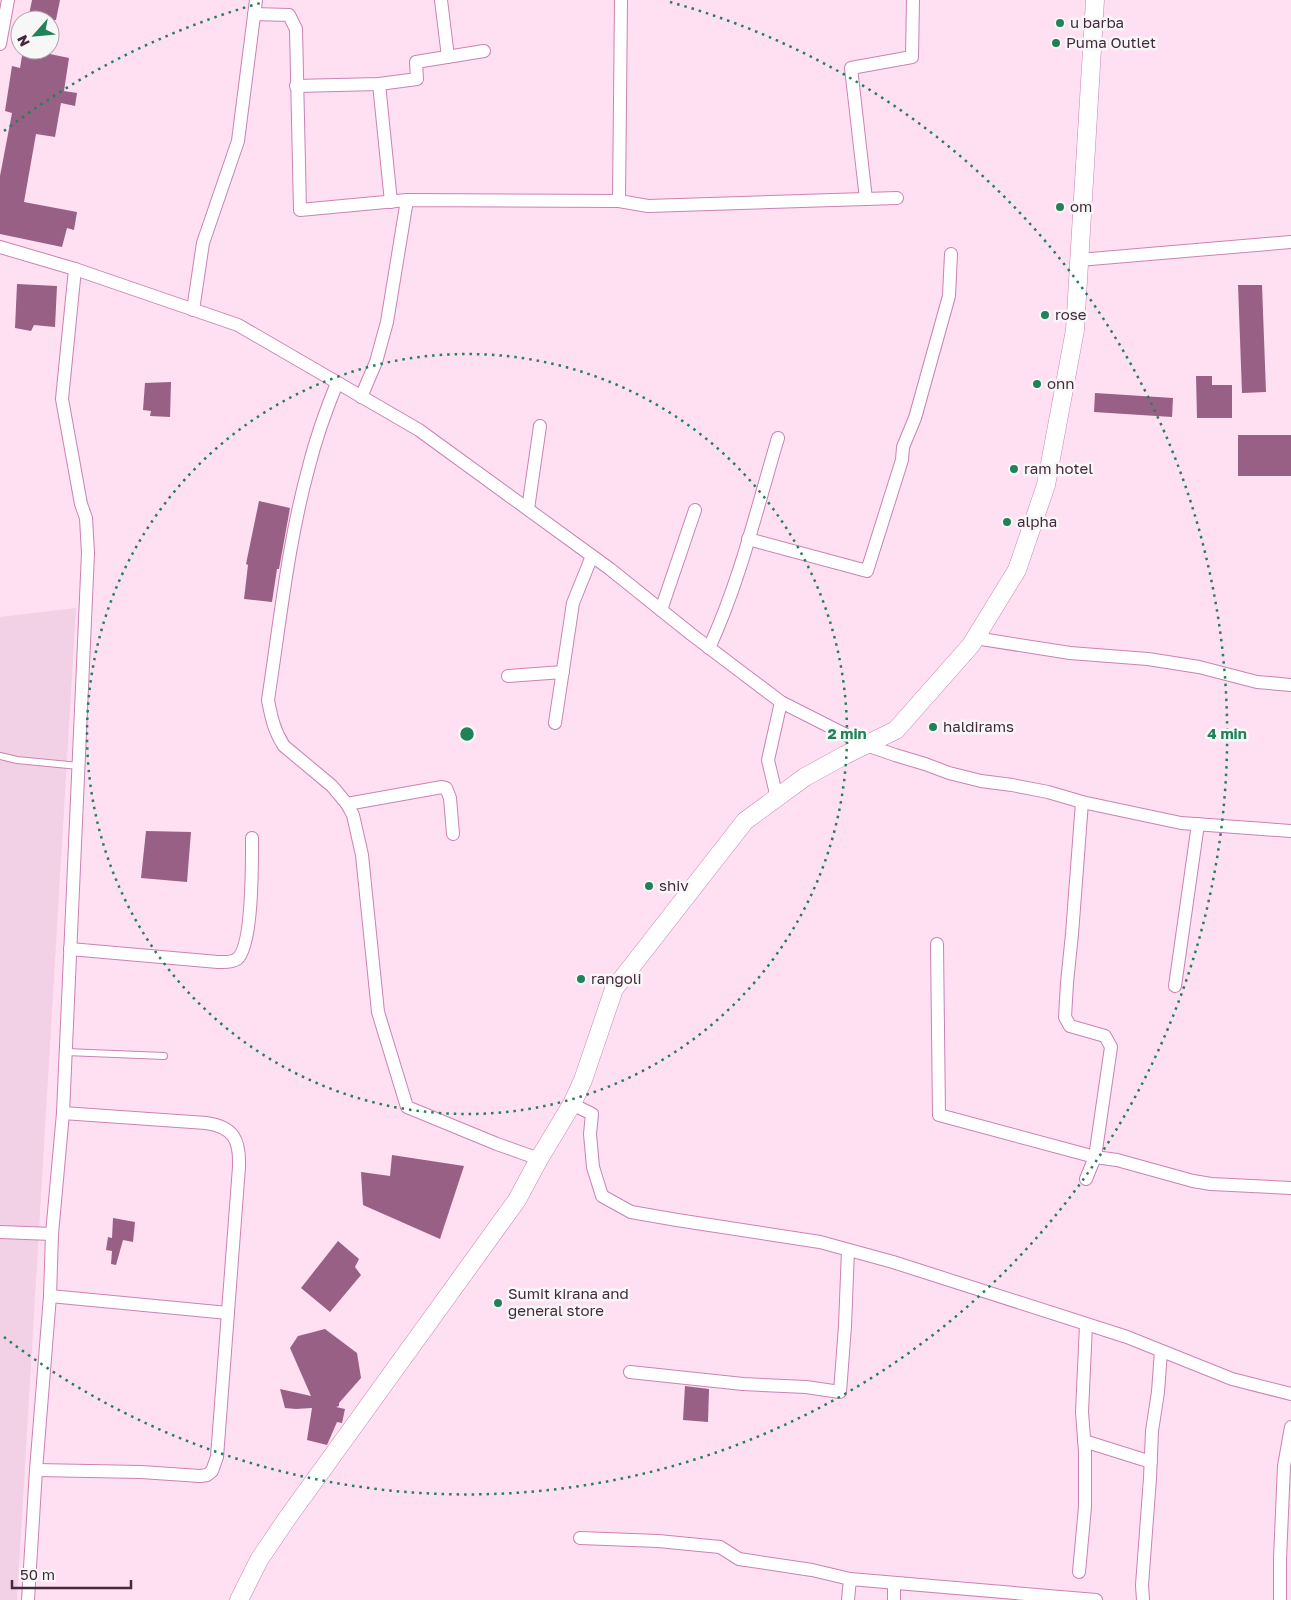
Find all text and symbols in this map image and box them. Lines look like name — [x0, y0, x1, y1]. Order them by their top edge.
north arrow — [10, 10, 60, 60]
place label: u barba — [1070, 13, 1124, 31]
marker: u barba — [1054, 17, 1066, 29]
text: N — [13, 33, 33, 50]
place label: Puma Outlet — [1066, 33, 1156, 51]
marker: Puma Outlet — [1050, 37, 1062, 49]
place label: om — [1070, 197, 1092, 215]
marker: om — [1054, 201, 1066, 213]
place label: rose — [1055, 305, 1087, 323]
marker: rose — [1039, 309, 1051, 321]
place label: onn — [1047, 374, 1074, 392]
marker: onn — [1031, 378, 1043, 390]
place label: ram hotel — [1024, 459, 1093, 477]
marker: ram hotel — [1008, 463, 1020, 475]
place label: alpha — [1017, 512, 1057, 530]
marker: alpha — [1001, 516, 1013, 528]
place label: haldirams — [943, 717, 1014, 735]
marker: haldirams — [927, 721, 939, 733]
text: 2 min — [827, 724, 867, 742]
text: 4 min — [1207, 724, 1247, 742]
centre of rings — [458, 725, 476, 743]
place label: shiv — [659, 876, 689, 894]
marker: shiv — [643, 880, 655, 892]
place label: rangoli — [591, 969, 641, 987]
marker: rangoli — [575, 973, 587, 985]
place label: Sumit kirana and general store — [508, 1284, 629, 1319]
marker: Sumit kirana and general store — [492, 1297, 504, 1309]
scale bar — [12, 1558, 131, 1590]
text: 50 m — [20, 1565, 55, 1583]

